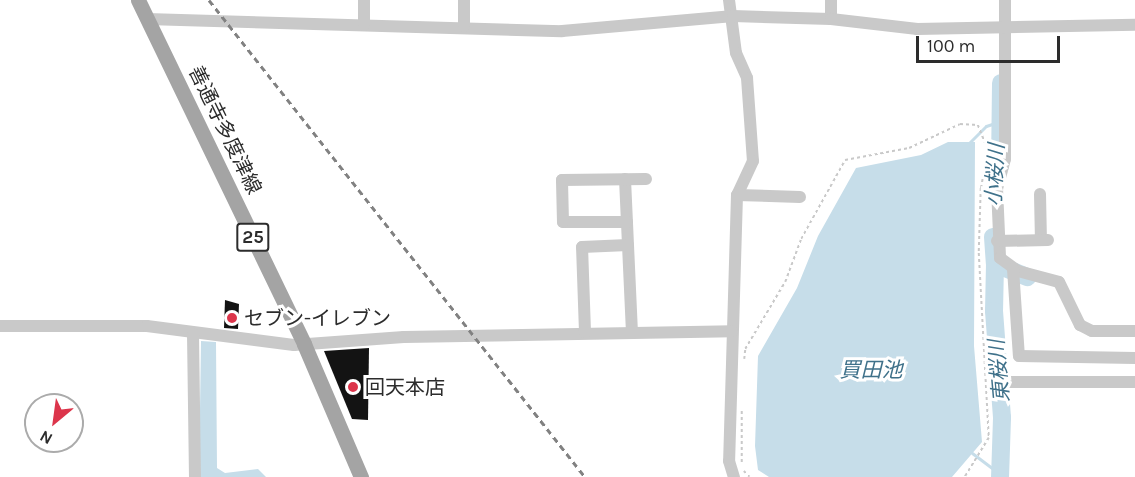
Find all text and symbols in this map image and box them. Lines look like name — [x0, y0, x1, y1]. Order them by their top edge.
scale bar — [919, 24, 1063, 62]
text: 100 m — [927, 35, 975, 57]
street label: 善通寺多度津線 — [184, 62, 266, 198]
water label: 小桜川 — [981, 143, 1009, 207]
road number: 25 — [235, 222, 271, 252]
place label: セブン-イレブン — [244, 306, 391, 330]
marker: セブン-イレブン — [225, 311, 239, 325]
water label: 東桜川 — [984, 339, 1014, 403]
water label: 買田池 — [840, 357, 902, 383]
place label: 回天本店 — [365, 375, 445, 399]
marker: 回天本店 — [346, 380, 360, 394]
north arrow — [24, 393, 84, 453]
text: N — [36, 426, 56, 449]

